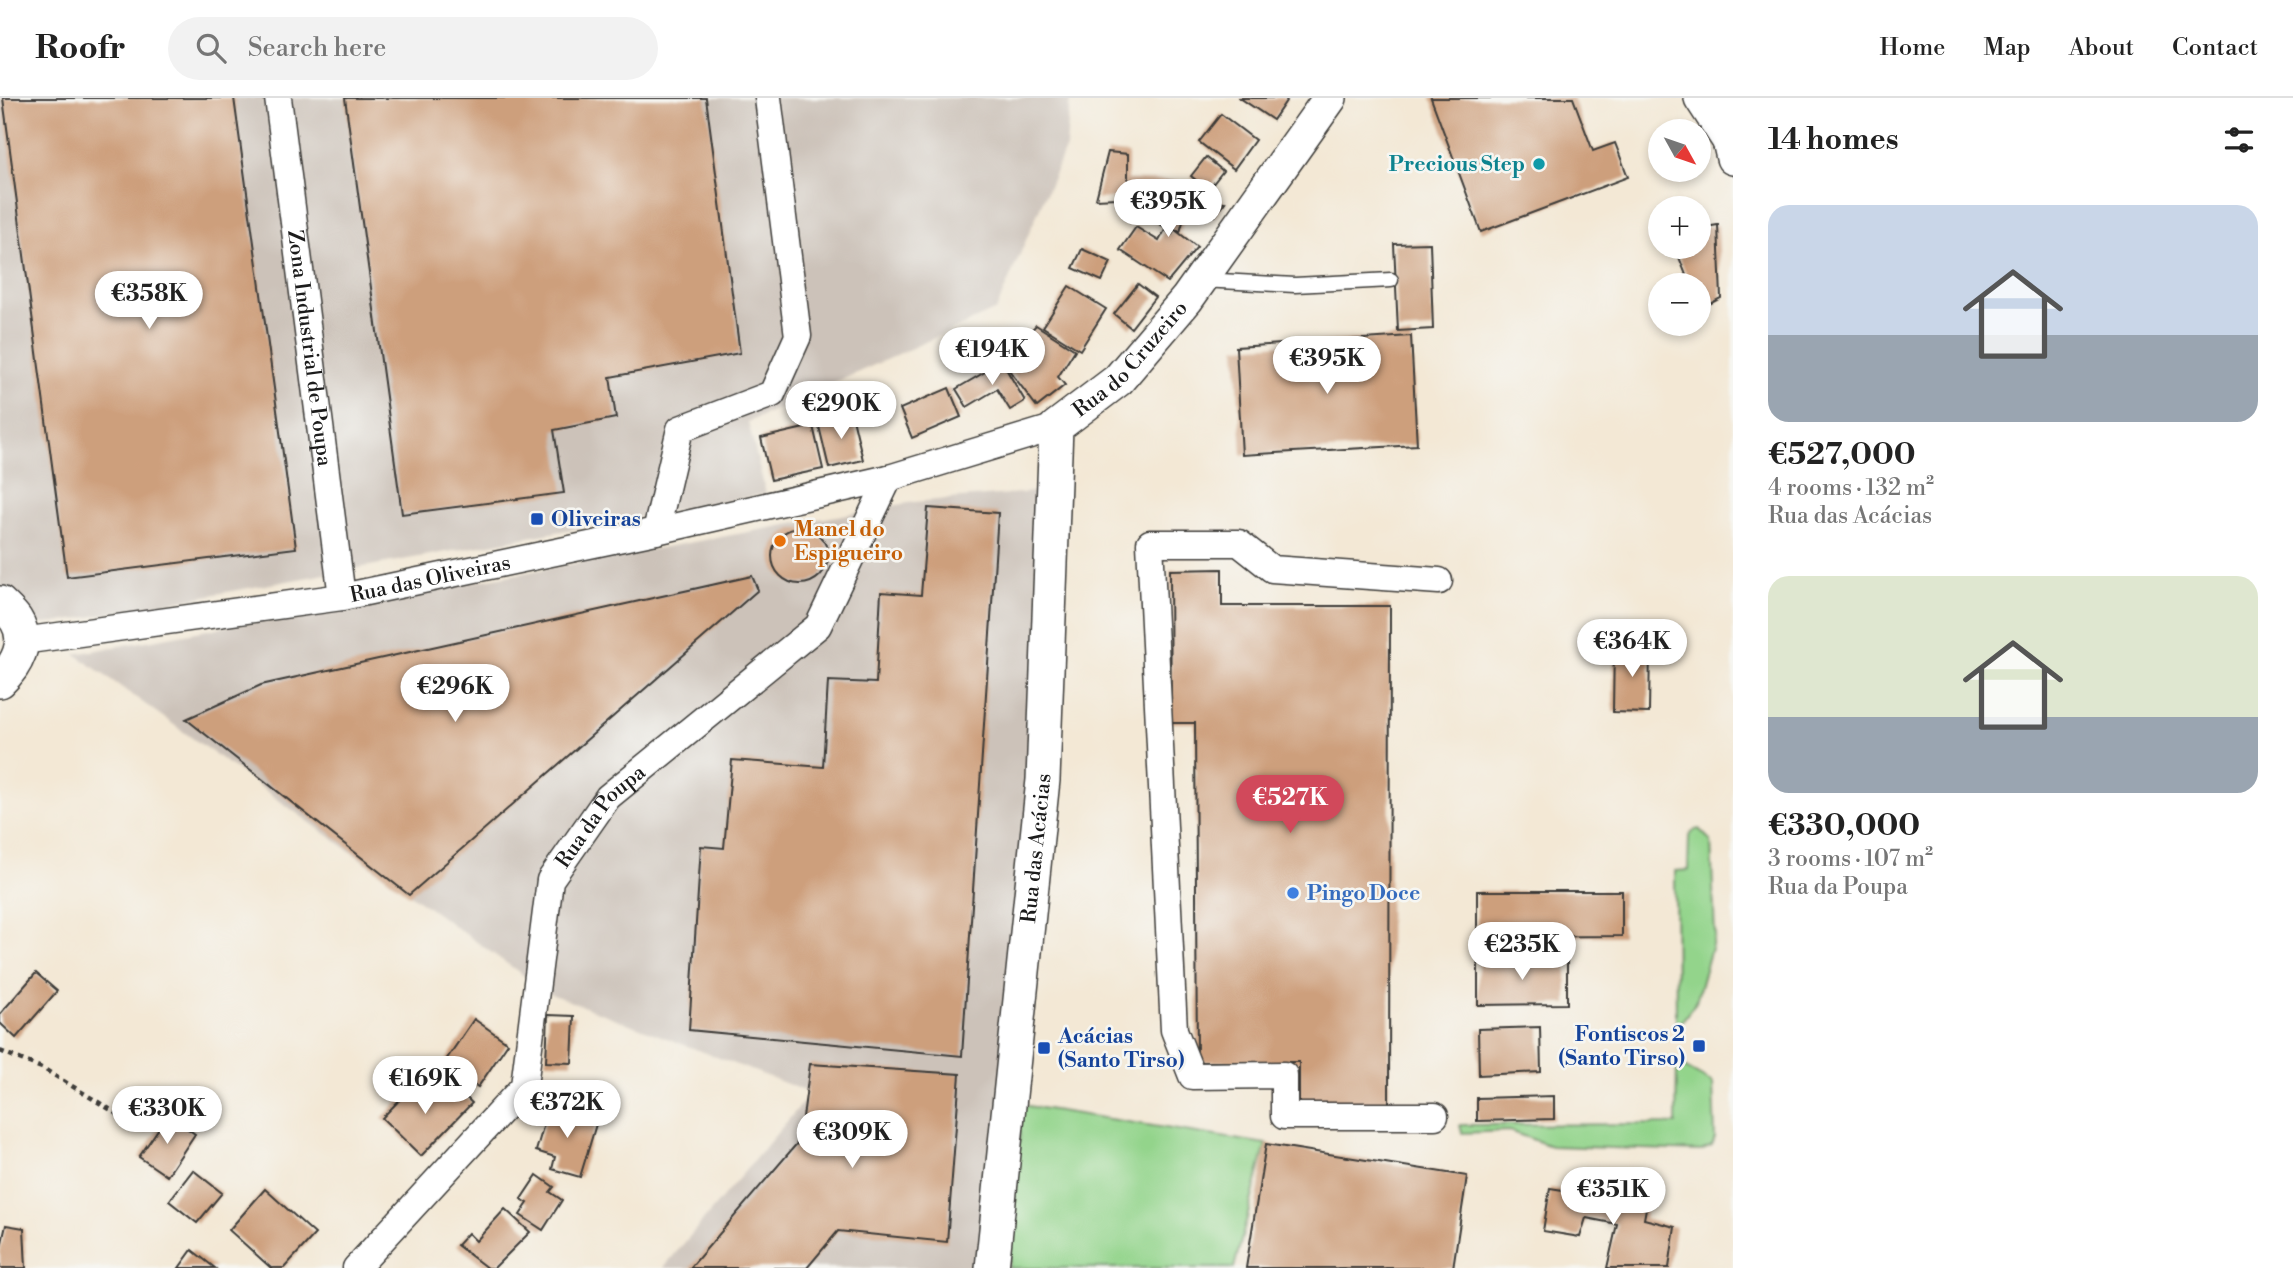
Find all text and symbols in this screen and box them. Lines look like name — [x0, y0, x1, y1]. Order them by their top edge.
search box — [168, 17, 658, 80]
text: Roofr — [35, 28, 126, 69]
icon: search — [192, 29, 230, 67]
text: Search here — [248, 32, 386, 64]
text: Home — [1880, 33, 1945, 63]
text: Map — [1983, 33, 2031, 63]
text: About — [2069, 33, 2134, 63]
text: Contact — [2172, 33, 2258, 63]
north arrow — [1648, 119, 1712, 182]
map controls — [1648, 119, 1711, 336]
text: 14 homes — [1768, 121, 1899, 159]
icon: filters — [2220, 121, 2258, 159]
place label: Precious Step — [1389, 152, 1525, 178]
marker: Precious Step — [1531, 156, 1547, 172]
pin: €395K — [1119, 180, 1217, 239]
text: €395K — [1130, 188, 1206, 216]
button: + — [1648, 196, 1711, 259]
street label: Zona Industrial de Poupa — [281, 228, 337, 468]
icon: home — [1950, 251, 2076, 377]
pin: €358K — [100, 272, 198, 331]
button: − — [1648, 273, 1711, 336]
text: €358K — [111, 280, 187, 308]
street label: Rua do Cruzeiro — [1068, 296, 1194, 424]
pin: €194K — [943, 328, 1041, 387]
text: €194K — [955, 336, 1029, 364]
pin: €395K — [1278, 336, 1376, 396]
text: €395K — [1289, 345, 1365, 373]
pin: €290K — [792, 382, 890, 441]
text: €290K — [801, 390, 881, 418]
text: €527,000 — [1768, 436, 1916, 474]
text: 4 rooms · 132 m² — [1768, 474, 1934, 502]
text: Rua das Acácias — [1768, 502, 1932, 530]
place label: Oliveiras — [551, 507, 641, 533]
marker: Oliveiras — [529, 511, 545, 527]
place label: Manel do Espigueiro — [794, 517, 903, 567]
marker: Manel do Espigueiro — [772, 533, 788, 549]
street label: Rua das Oliveiras — [348, 550, 513, 609]
pin: €364K — [1583, 620, 1681, 679]
icon: home — [1950, 622, 2076, 748]
text: €364K — [1593, 628, 1671, 656]
pin: €296K — [406, 664, 504, 724]
text: €296K — [417, 673, 493, 701]
street label: Rua da Poupa — [550, 759, 652, 873]
street label: Rua das Acácias — [1016, 773, 1057, 924]
pin: €527K — [1241, 776, 1339, 835]
text: €527K — [1252, 784, 1328, 812]
text: €330,000 — [1768, 807, 1920, 845]
text: 3 rooms · 107 m² — [1768, 845, 1933, 873]
text: Rua da Poupa — [1768, 873, 1908, 901]
place label: Pingo Doce — [1307, 881, 1420, 907]
marker: Pingo Doce — [1285, 885, 1301, 901]
pin: €235K — [1473, 922, 1571, 982]
text: €235K — [1484, 931, 1560, 959]
place label: Fontiscos 2 (Santo Tirso) — [1559, 1022, 1685, 1072]
place label: Acácias (Santo Tirso) — [1057, 1024, 1184, 1074]
marker: Fontiscos 2 (Santo Tirso) — [1691, 1038, 1707, 1054]
marker: Acácias (Santo Tirso) — [1036, 1040, 1052, 1056]
pin: €169K — [376, 1056, 474, 1116]
text: €169K — [389, 1065, 461, 1093]
pin: €372K — [518, 1080, 616, 1140]
pin: €330K — [118, 1086, 216, 1146]
text: €372K — [530, 1089, 604, 1117]
text: €330K — [128, 1095, 206, 1123]
pin: €309K — [803, 1110, 901, 1170]
text: €309K — [813, 1119, 891, 1147]
pin: €351K — [1564, 1168, 1662, 1227]
text: €351K — [1577, 1176, 1649, 1204]

